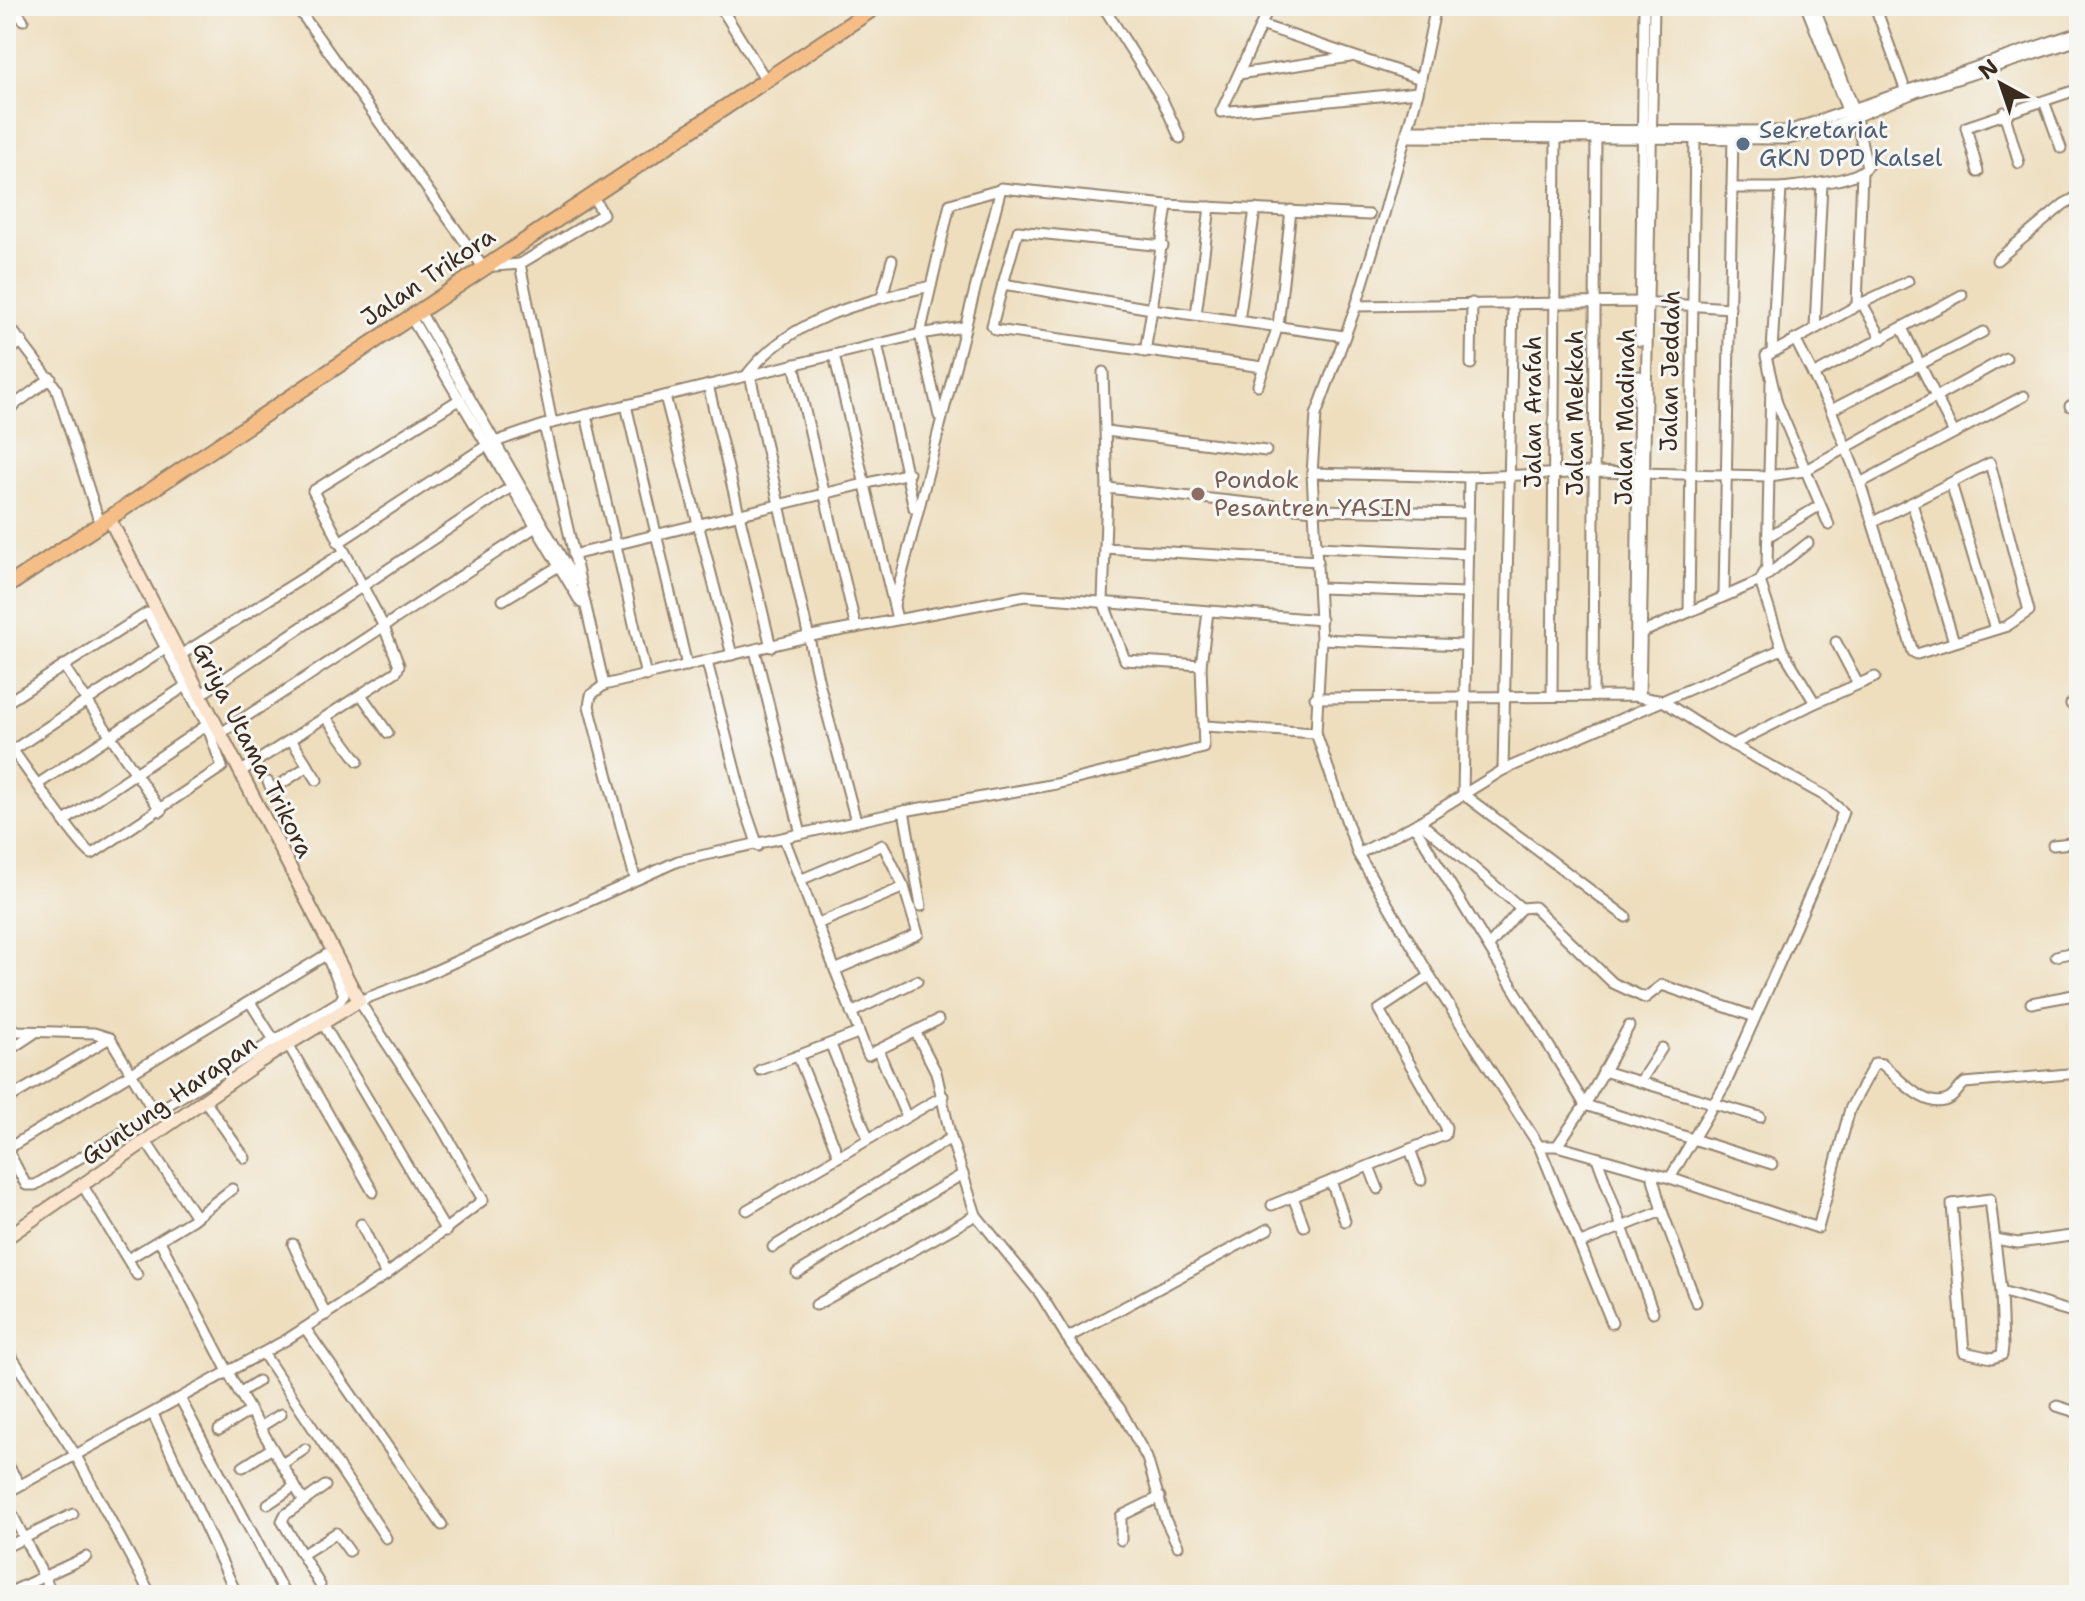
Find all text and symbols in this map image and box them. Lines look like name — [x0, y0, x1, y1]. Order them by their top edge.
north arrow — [1961, 44, 2041, 124]
text: N — [1972, 52, 2004, 86]
place label: Sekretariat GKN DPD Kalsel — [1759, 114, 1943, 174]
marker: Sekretariat GKN DPD Kalsel — [1734, 135, 1752, 153]
street label: Jalan Trikora — [355, 220, 501, 334]
street label: Jalan Jeddah — [1653, 290, 1687, 452]
street label: Jalan Madinah — [1607, 328, 1643, 506]
street label: Jalan Mekkah — [1559, 330, 1591, 496]
street label: Jalan Arafah — [1517, 335, 1549, 489]
place label: Pondok Pesantren YASIN — [1214, 464, 1412, 524]
marker: Pondok Pesantren YASIN — [1189, 485, 1207, 503]
street label: Griya Utama Trikora — [185, 637, 321, 863]
street label: Guntung Harapan — [75, 1027, 263, 1173]

